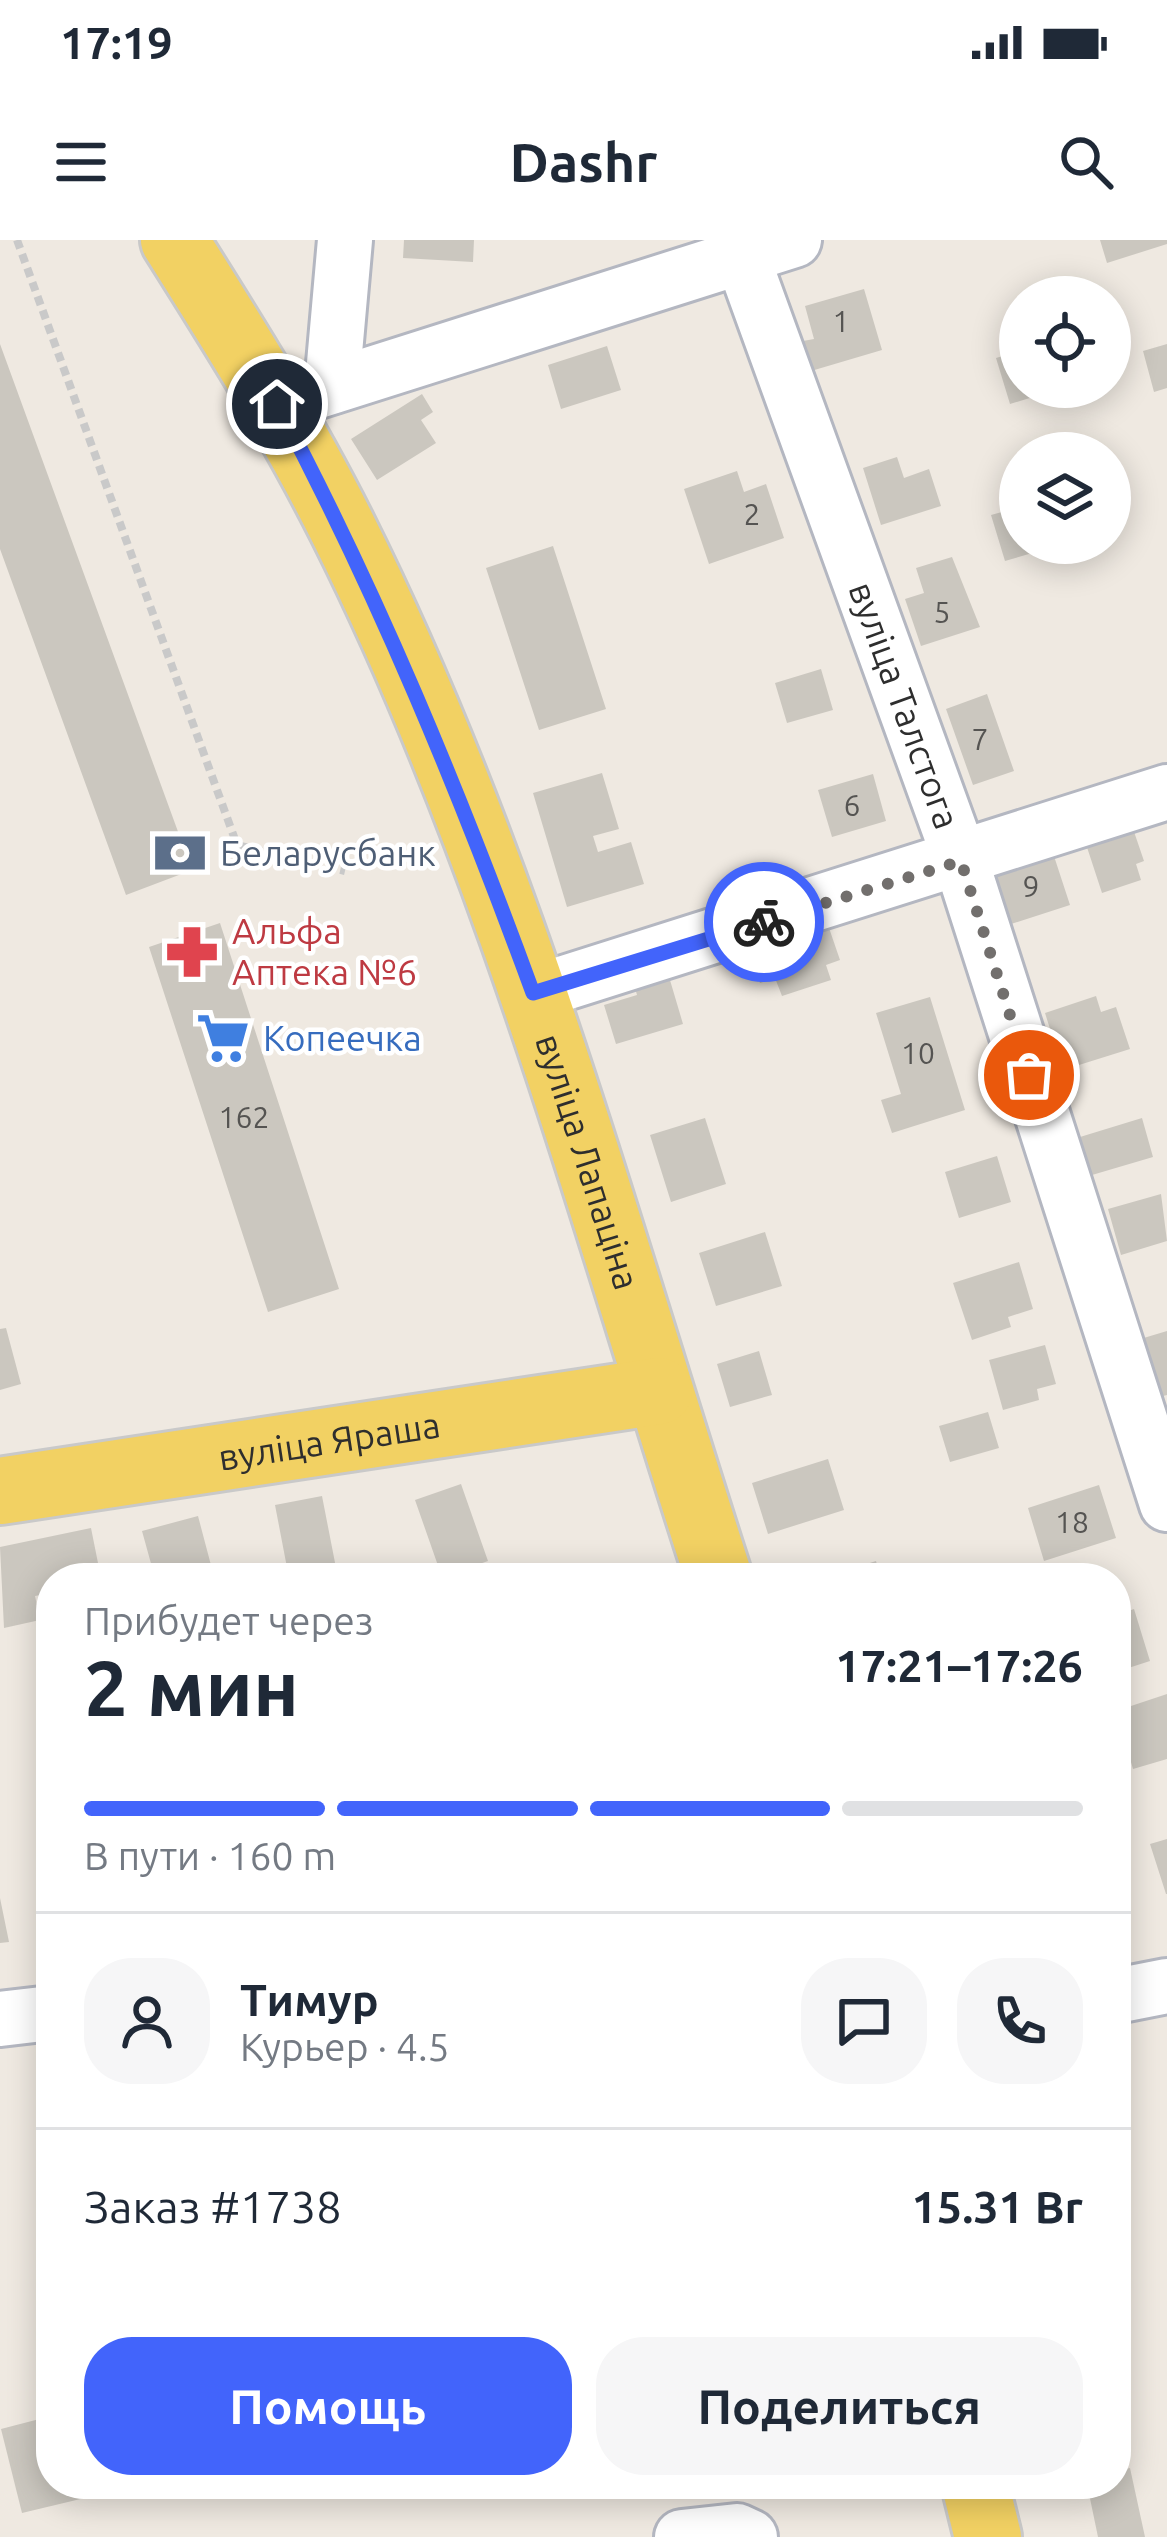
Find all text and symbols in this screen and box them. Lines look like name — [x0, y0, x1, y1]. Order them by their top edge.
text: 17:19 — [60, 17, 173, 68]
icon: menu — [48, 129, 114, 195]
icon: search — [1053, 129, 1119, 195]
text: Dashr — [510, 132, 657, 192]
map controls — [999, 276, 1131, 564]
button: locate — [999, 276, 1131, 408]
house number: 1 — [833, 304, 849, 338]
pin — [226, 353, 328, 455]
icon: home — [244, 371, 310, 437]
button: layers — [999, 432, 1131, 564]
house number: 2 — [744, 497, 760, 531]
street label: вуліца Талстога — [842, 576, 969, 834]
house number: 5 — [934, 595, 950, 629]
house number: 7 — [972, 722, 988, 756]
house number: 6 — [844, 788, 860, 822]
bank icon: Беларусбанк — [151, 824, 209, 882]
place label: Беларусбанк — [220, 832, 436, 873]
courier — [704, 862, 824, 982]
house number: 9 — [1023, 869, 1039, 903]
icon: bike — [731, 889, 797, 955]
place label: Альфа Аптека №6 — [232, 910, 417, 992]
pharmacy icon: Альфа Аптека №6 — [163, 923, 221, 981]
supermarket icon: Копеечка — [194, 1009, 252, 1067]
place label: Копеечка — [263, 1017, 422, 1058]
pin — [978, 1024, 1080, 1126]
street label: вуліца Лапаціна — [528, 1028, 648, 1294]
house number: 10 — [901, 1036, 935, 1070]
icon: bag — [996, 1042, 1062, 1108]
house number: 162 — [219, 1100, 269, 1134]
street label: вуліца Яраша — [215, 1403, 443, 1478]
house number: 18 — [1055, 1505, 1089, 1539]
text: Прибудет через — [84, 1599, 373, 1642]
text: 17:21–17:26 — [835, 1640, 1083, 1691]
text: 2 мин — [84, 1643, 299, 1731]
text: В пути · 160 m — [84, 1834, 336, 1877]
button: person — [84, 1958, 210, 2084]
button: chat — [801, 1958, 927, 2084]
button: phone — [957, 1958, 1083, 2084]
text: Тимур — [240, 1974, 379, 2025]
text: Курьер · 4.5 — [240, 2025, 450, 2068]
text: Заказ #1738 — [84, 2181, 342, 2232]
text: 15.31 Br — [911, 2181, 1083, 2232]
button: Помощь — [84, 2337, 572, 2475]
button: Поделиться — [596, 2337, 1083, 2475]

